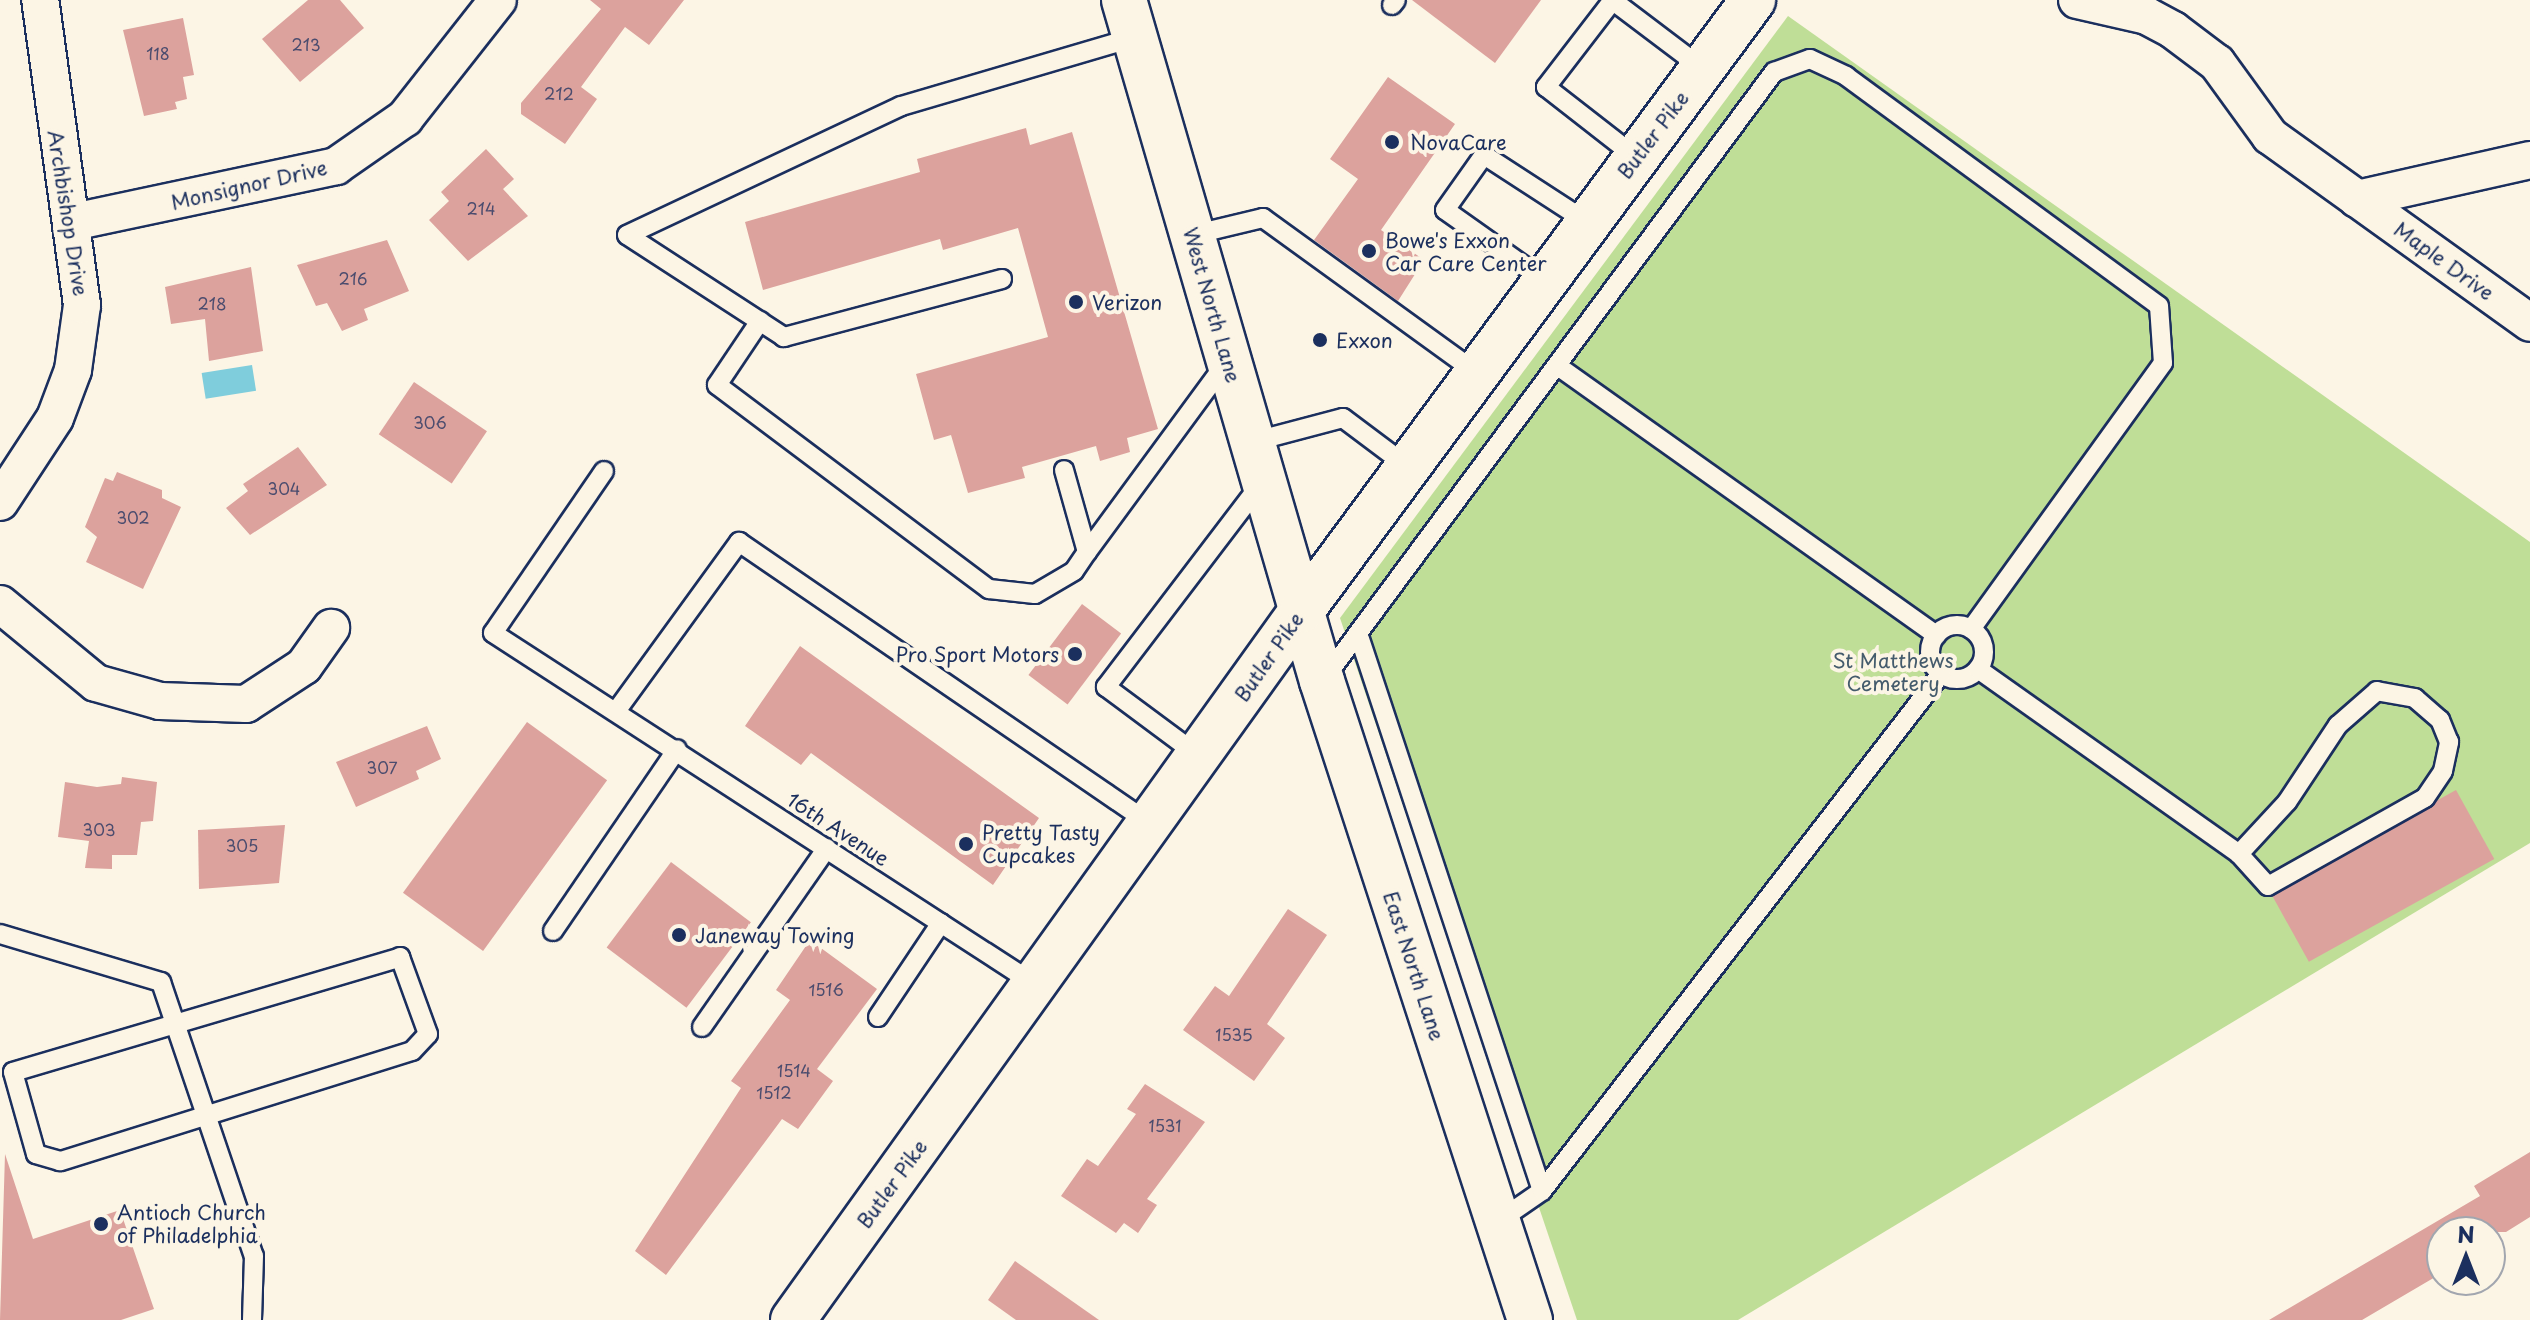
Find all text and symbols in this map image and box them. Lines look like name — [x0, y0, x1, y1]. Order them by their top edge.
house number: 213 — [291, 34, 321, 54]
house number: 118 — [146, 43, 170, 63]
house number: 212 — [544, 83, 574, 103]
street label: Butler Pike — [1612, 86, 1694, 184]
street label: Archbishop Drive — [43, 129, 93, 297]
place label: NovaCare — [1410, 130, 1507, 154]
marker: NovaCare — [1381, 131, 1403, 153]
street label: Monsignor Drive — [169, 155, 329, 215]
house number: 214 — [466, 198, 496, 218]
street label: Maple Drive — [2390, 217, 2498, 305]
street label: West North Lane — [1178, 224, 1246, 386]
place label: Bowe's Exxon Car Care Center — [1385, 228, 1547, 275]
marker: Bowe's Exxon Car Care Center — [1360, 242, 1378, 260]
house number: 216 — [339, 268, 367, 288]
place label: Verizon — [1092, 290, 1162, 314]
house number: 218 — [197, 293, 227, 313]
marker: Verizon — [1067, 293, 1085, 311]
place label: Exxon — [1336, 328, 1393, 352]
marker: Exxon — [1311, 331, 1329, 349]
house number: 306 — [413, 412, 447, 432]
house number: 304 — [268, 478, 300, 498]
house number: 302 — [116, 507, 150, 527]
street label: Butler Pike — [1229, 607, 1309, 707]
place label: Pro Sport Motors — [895, 642, 1059, 666]
marker: Pro Sport Motors — [1066, 645, 1084, 663]
park label: St Matthews Cemetery — [1833, 648, 1953, 695]
house number: 307 — [367, 757, 397, 777]
street label: 16th Avenue — [782, 787, 894, 871]
house number: 303 — [83, 819, 115, 839]
place label: Pretty Tasty Cupcakes — [982, 820, 1100, 867]
house number: 305 — [226, 835, 258, 855]
marker: Pretty Tasty Cupcakes — [957, 835, 975, 853]
street label: East North Lane — [1378, 888, 1450, 1044]
place label: Janeway Towing — [695, 923, 853, 947]
marker: Janeway Towing — [670, 926, 688, 944]
house number: 1516 — [808, 979, 844, 999]
house number: 1535 — [1215, 1024, 1253, 1044]
house number: 1514 — [777, 1060, 811, 1080]
house number: 1512 — [756, 1082, 792, 1102]
house number: 1531 — [1148, 1115, 1182, 1135]
street label: Butler Pike — [851, 1134, 933, 1234]
place label: Antioch Church of Philadelphia — [117, 1200, 267, 1247]
marker: Antioch Church of Philadelphia — [92, 1215, 110, 1233]
north arrow — [2426, 1216, 2506, 1296]
text: N — [2457, 1217, 2475, 1250]

